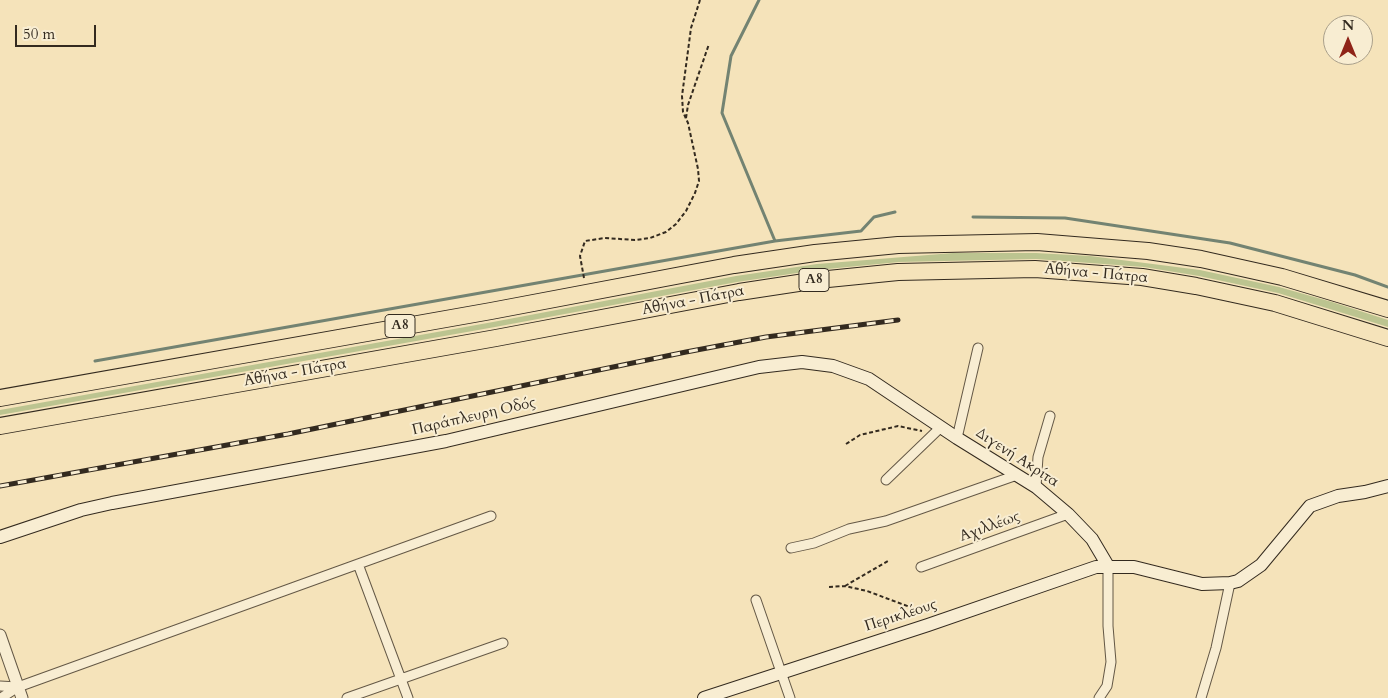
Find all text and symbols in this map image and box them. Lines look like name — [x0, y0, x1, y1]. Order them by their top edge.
scale bar — [18, 15, 99, 47]
north arrow — [1323, 15, 1373, 65]
text: N — [1342, 16, 1354, 35]
text: 50 m — [23, 24, 55, 44]
street label: Αθήνα - Πάτρα — [1044, 261, 1148, 287]
road number: Α8 — [799, 268, 829, 292]
street label: Αθήνα - Πάτρα — [641, 282, 745, 320]
road number: Α8 — [385, 314, 415, 338]
street label: Αθήνα - Πάτρα — [242, 355, 348, 391]
street label: Παράπλευρη Οδός — [411, 394, 537, 440]
street label: Διγενή Ακρίτα — [972, 425, 1062, 491]
street label: Αχιλλέως — [957, 508, 1023, 546]
street label: Περικλέους — [863, 596, 939, 636]

